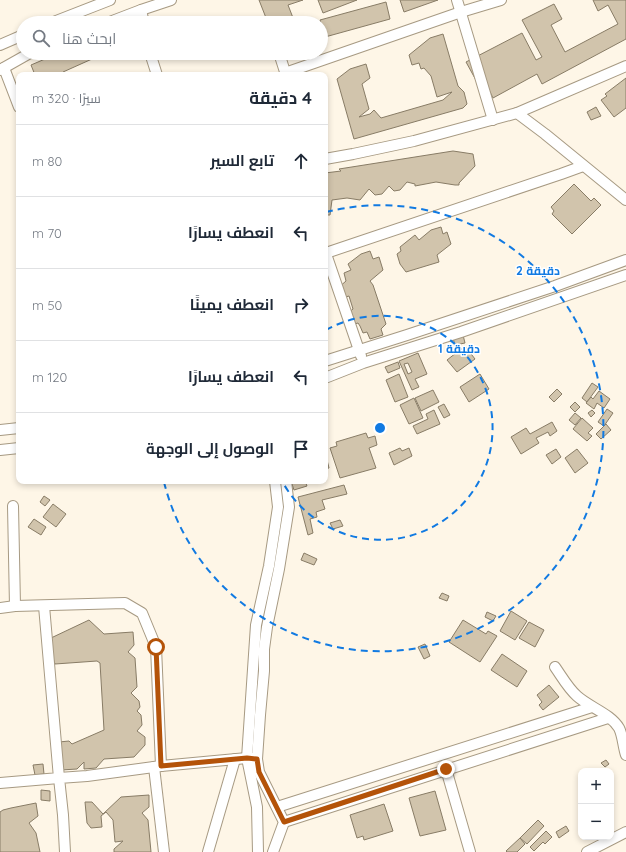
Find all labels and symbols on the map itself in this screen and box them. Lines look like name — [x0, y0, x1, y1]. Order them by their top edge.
text: 2 دقيقة — [516, 263, 560, 278]
text: 1 دقيقة — [438, 341, 480, 356]
centre of rings — [373, 421, 387, 435]
route start — [147, 638, 165, 656]
route end — [437, 760, 455, 778]

